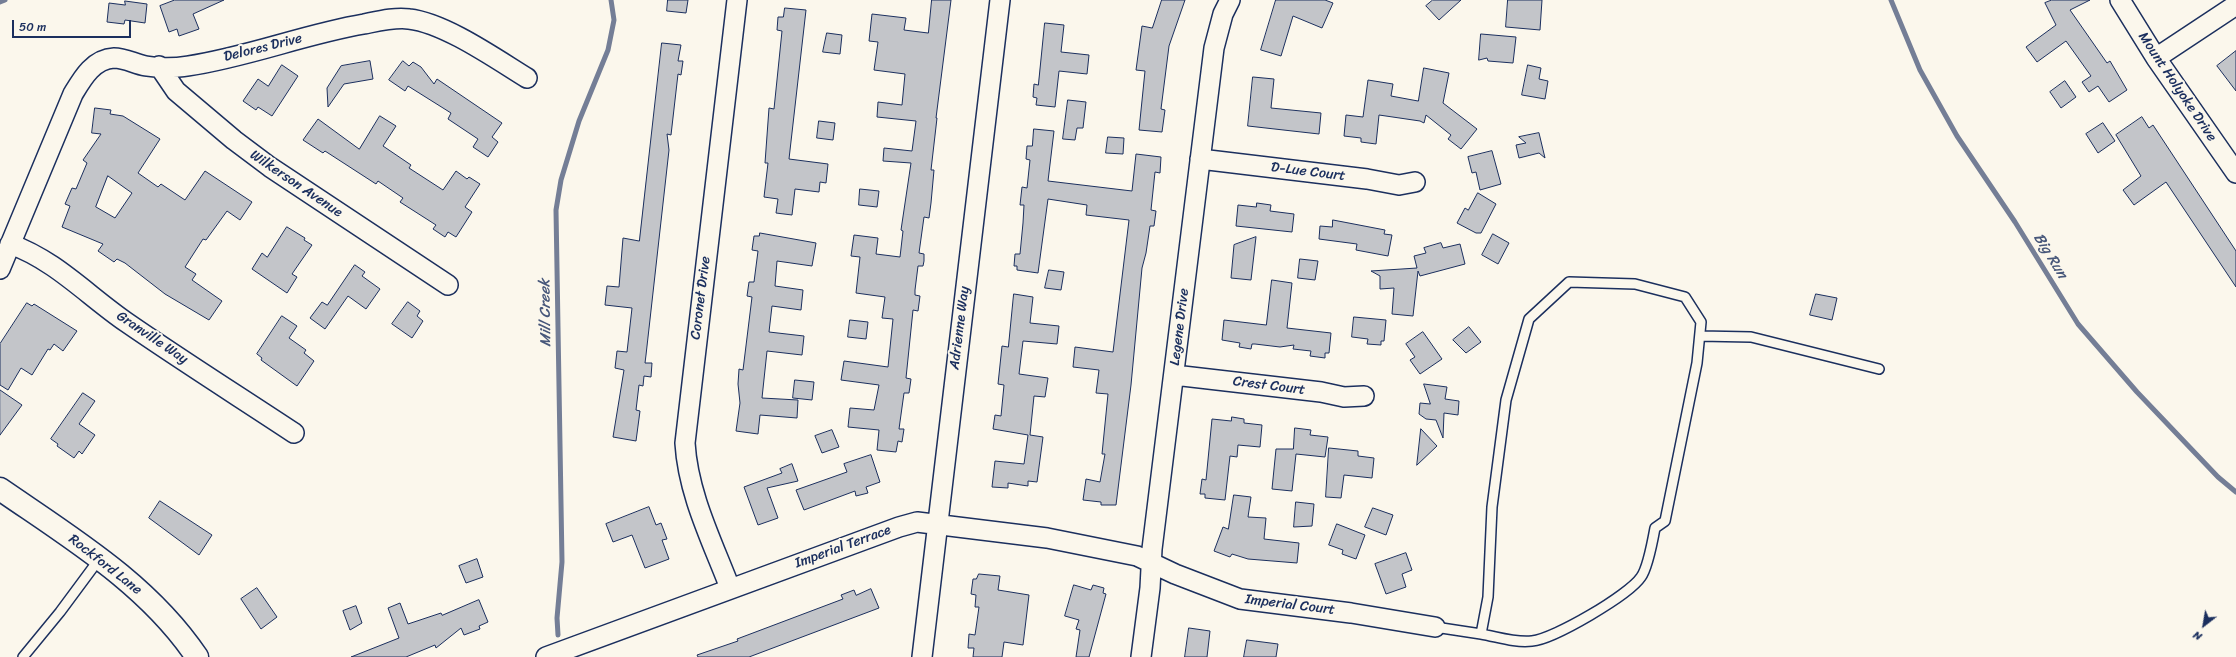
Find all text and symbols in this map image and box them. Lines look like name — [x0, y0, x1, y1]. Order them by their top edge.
scale bar — [14, 12, 133, 38]
text: 50 m — [19, 16, 46, 38]
street label: Mount Holyoke Drive — [2134, 29, 2220, 145]
street label: Delores Drive — [222, 30, 304, 66]
street label: Wilkerson Avenue — [246, 147, 346, 221]
street label: D-Lue Court — [1270, 159, 1346, 185]
water label: Big Run — [2029, 230, 2071, 282]
street label: Coronet Drive — [688, 255, 714, 341]
water label: Mill Creek — [536, 279, 556, 347]
street label: Adrienne Way — [947, 285, 973, 371]
street label: Legene Drive — [1167, 287, 1193, 367]
street label: Granville Way — [113, 308, 191, 368]
street label: Crest Court — [1232, 373, 1306, 399]
street label: Imperial Terrace — [793, 522, 893, 572]
street label: Rockford Lane — [65, 531, 145, 599]
street label: Imperial Court — [1244, 591, 1336, 619]
north arrow — [2184, 605, 2224, 645]
text: N — [2189, 626, 2206, 646]

